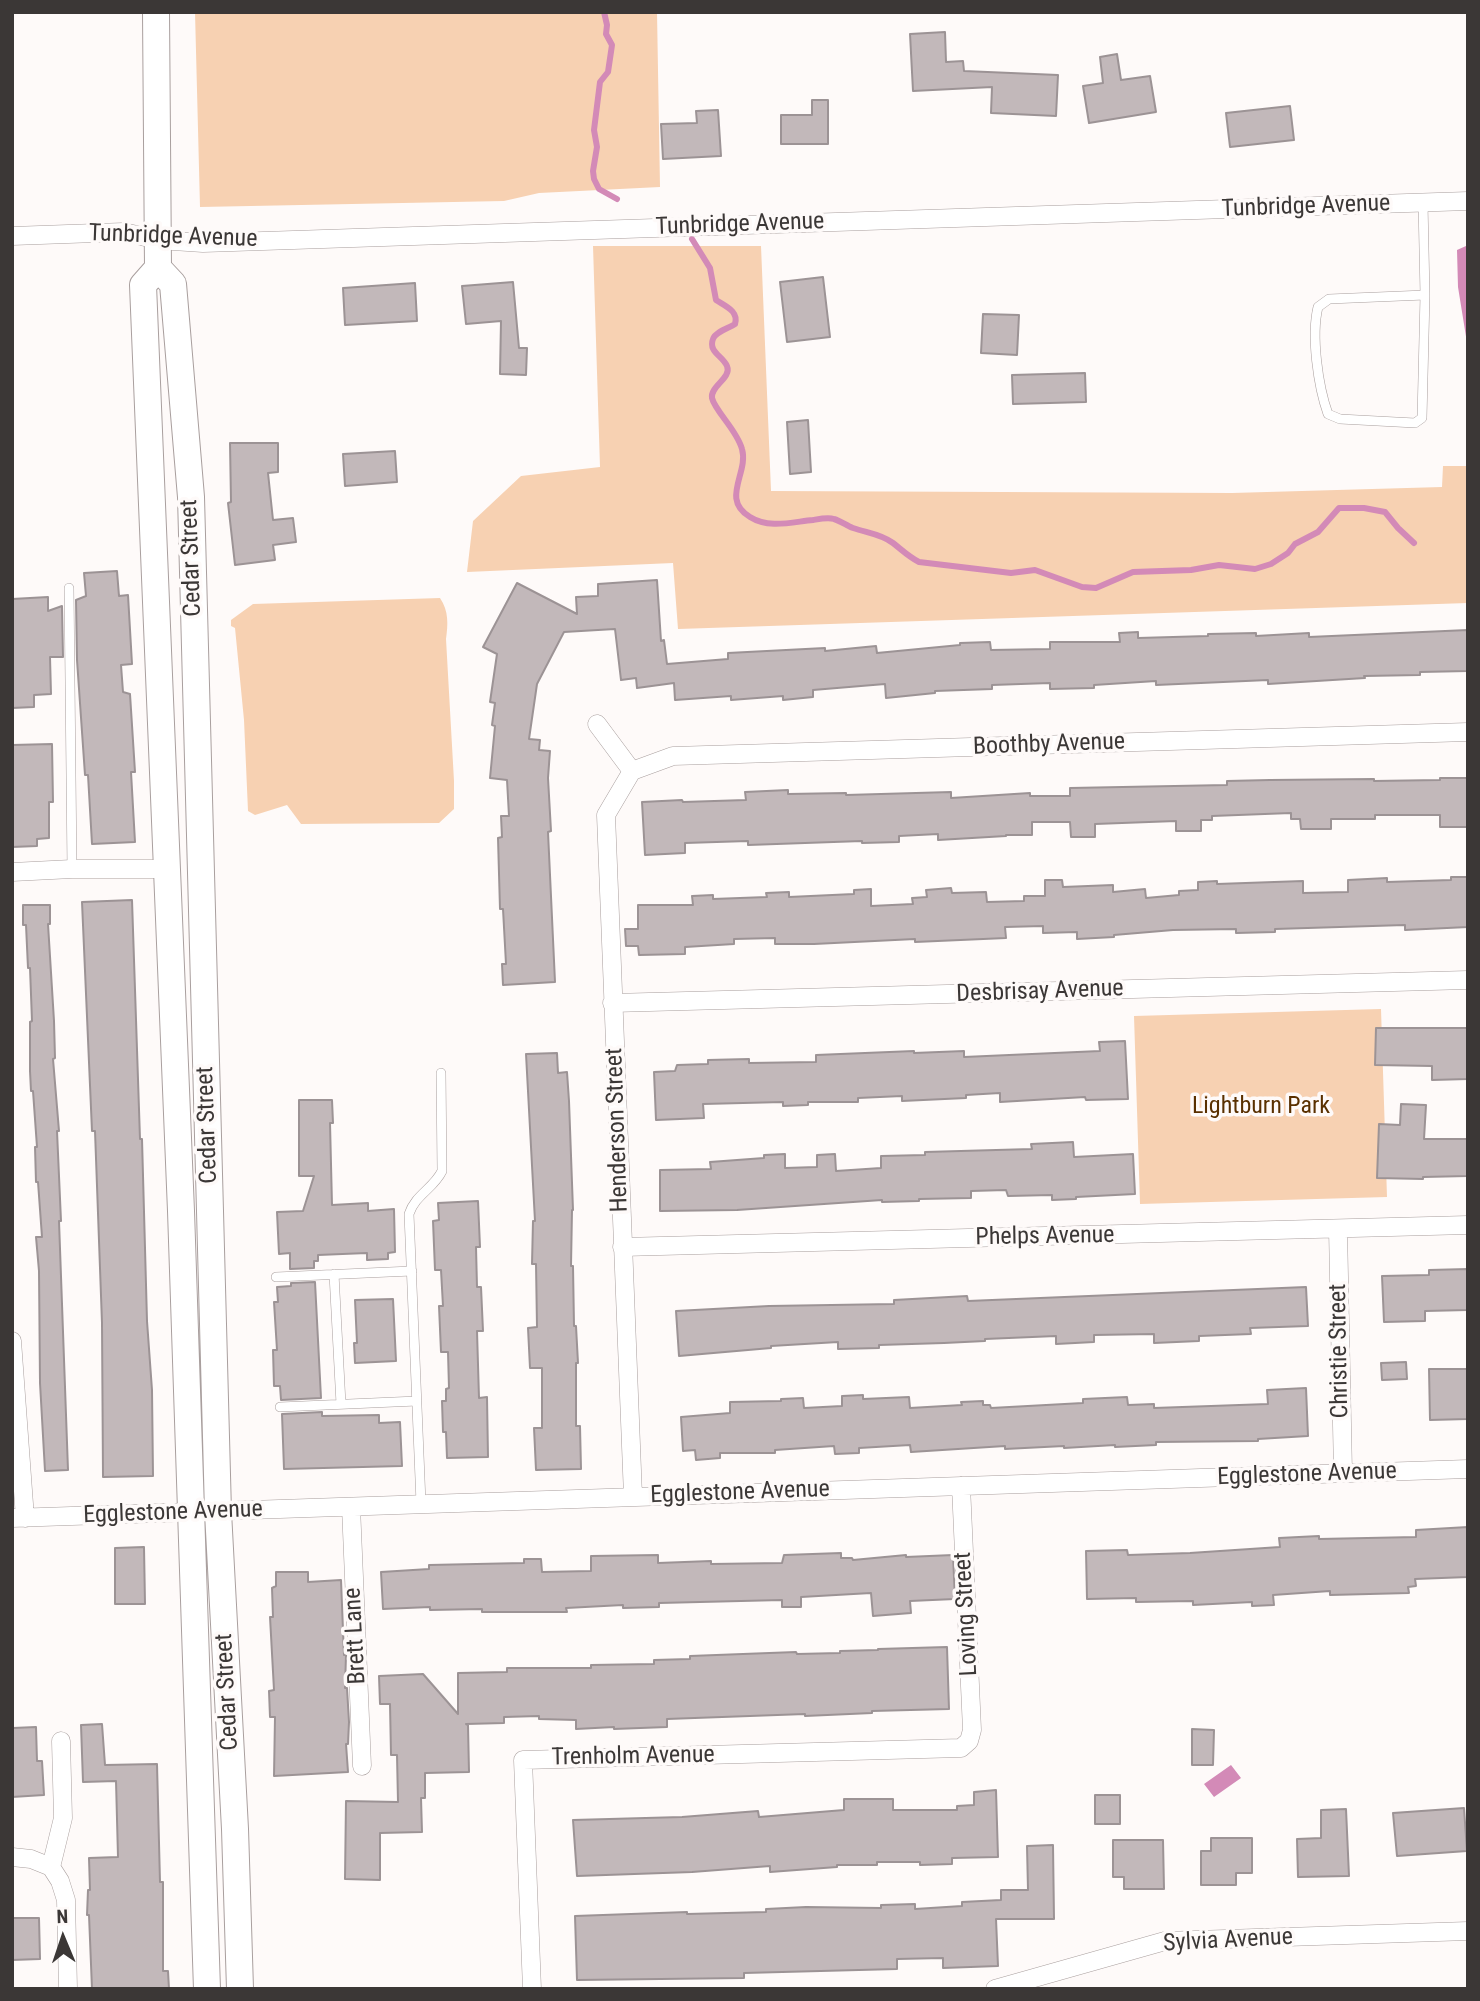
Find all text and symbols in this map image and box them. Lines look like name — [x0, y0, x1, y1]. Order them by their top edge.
street label: Tunbridge Avenue — [1221, 190, 1391, 224]
street label: Tunbridge Avenue — [655, 208, 825, 242]
street label: Tunbridge Avenue — [88, 220, 258, 254]
street label: Cedar Street — [176, 499, 208, 617]
street label: Boothby Avenue — [972, 728, 1126, 762]
street label: Desbrisay Avenue — [956, 975, 1124, 1009]
street label: Henderson Street — [601, 1047, 635, 1213]
street label: Cedar Street — [192, 1066, 224, 1184]
park label: Lightburn Park — [1192, 1093, 1330, 1121]
street label: Phelps Avenue — [975, 1221, 1115, 1253]
street label: Christie Street — [1324, 1283, 1356, 1419]
street label: Egglestone Avenue — [1217, 1457, 1397, 1493]
street label: Egglestone Avenue — [650, 1475, 830, 1511]
street label: Egglestone Avenue — [83, 1495, 263, 1531]
street label: Loving Street — [949, 1551, 985, 1677]
street label: Brett Lane — [339, 1587, 373, 1685]
street label: Cedar Street — [211, 1633, 245, 1751]
street label: Trenholm Avenue — [551, 1741, 715, 1773]
north arrow — [28, 1903, 98, 1973]
text: N — [56, 1905, 68, 1928]
street label: Sylvia Avenue — [1162, 1923, 1294, 1959]

